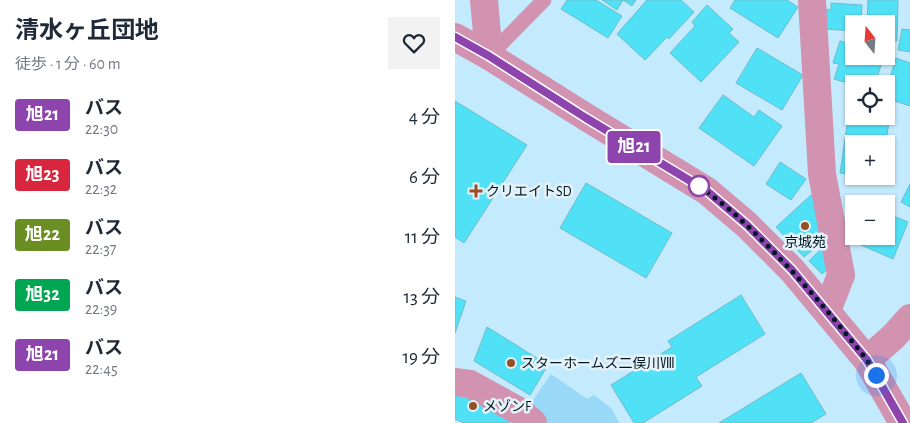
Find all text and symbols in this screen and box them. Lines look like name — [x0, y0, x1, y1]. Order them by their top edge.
north arrow — [845, 15, 895, 65]
map controls — [845, 15, 895, 245]
button: heart — [388, 17, 440, 69]
text: 清水ヶ丘団地 — [15, 19, 159, 43]
text: 徒歩 · 1 分 · 60 m — [15, 56, 120, 72]
button: locate — [845, 75, 895, 125]
text: バス — [85, 99, 123, 118]
text: 旭21 — [26, 106, 59, 124]
text: 4 分 — [409, 108, 440, 127]
text: 22:30 — [85, 121, 118, 137]
line badge: 旭21 — [605, 131, 663, 163]
button: + — [845, 135, 895, 185]
text: 旭21 — [618, 138, 650, 156]
text: バス — [85, 159, 123, 178]
text: 旭23 — [25, 166, 60, 184]
text: 6 分 — [409, 168, 440, 187]
unlabelled marker — [688, 175, 710, 197]
text: 22:32 — [85, 181, 117, 197]
place label: クリエイトSD — [486, 184, 572, 199]
marker: クリエイトSD — [470, 185, 482, 197]
button: − — [845, 195, 895, 245]
text: バス — [85, 219, 123, 238]
marker: 京城苑 — [799, 220, 811, 232]
text: 旭22 — [25, 226, 60, 244]
text: 11 分 — [405, 228, 440, 247]
place label: 京城苑 — [784, 235, 826, 250]
text: 22:37 — [85, 241, 117, 257]
text: バス — [85, 279, 123, 298]
text: 旭32 — [25, 286, 60, 304]
text: 13 分 — [404, 288, 440, 307]
text: 22:39 — [85, 301, 117, 317]
text: バス — [85, 339, 123, 358]
text: 旭21 — [26, 346, 59, 364]
text: 19 分 — [402, 348, 440, 367]
place label: スターホームズ二俣川Ⅷ — [521, 355, 675, 371]
marker: スターホームズ二俣川Ⅷ — [505, 357, 517, 369]
text: 22:45 — [85, 361, 118, 377]
your location — [864, 363, 889, 388]
place label: メゾンF — [483, 399, 532, 414]
marker: メゾンF — [467, 400, 479, 412]

